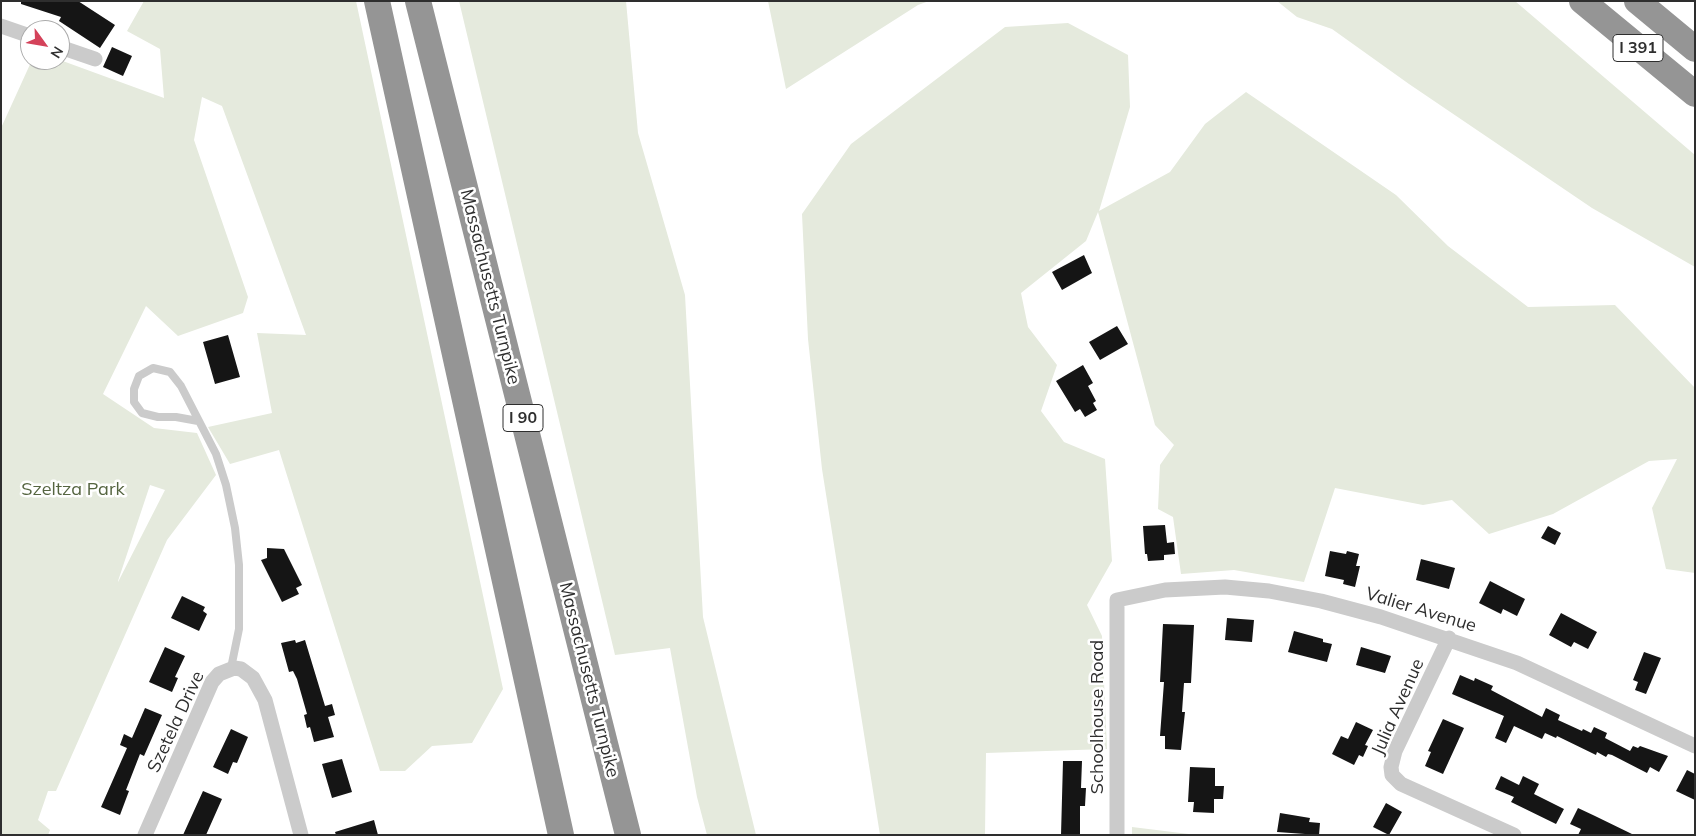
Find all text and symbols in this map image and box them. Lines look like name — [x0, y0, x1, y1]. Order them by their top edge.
north arrow — [20, 20, 70, 70]
road number: I 391 — [1613, 34, 1663, 62]
text: N — [46, 43, 67, 62]
street label: Massachusetts Turnpike — [455, 187, 525, 387]
road number: I 90 — [503, 404, 543, 432]
park label: Szeltza Park — [21, 479, 125, 501]
street label: Massachusetts Turnpike — [554, 580, 624, 780]
street label: Valier Avenue — [1363, 583, 1479, 637]
street label: Schoolhouse Road — [1087, 640, 1109, 794]
street label: Julia Avenue — [1367, 656, 1429, 758]
street label: Szetela Drive — [143, 668, 209, 776]

